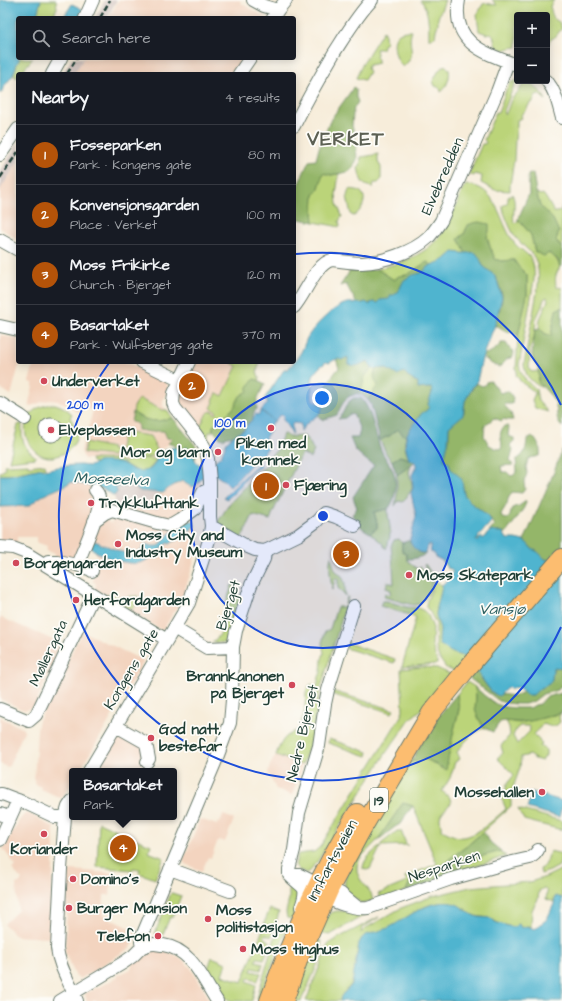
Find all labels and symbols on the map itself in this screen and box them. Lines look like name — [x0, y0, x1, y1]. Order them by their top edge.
district label: VERKET — [306, 126, 385, 153]
street label: Elvebredden — [416, 134, 469, 218]
place label: Underverket — [52, 371, 141, 392]
pin: 2 — [179, 371, 205, 401]
marker: Underverket — [39, 376, 49, 386]
your location — [312, 388, 332, 408]
text: 200 m — [66, 397, 104, 414]
text: 100 m — [215, 415, 246, 432]
place label: Elveplassen — [59, 420, 136, 441]
marker: Piken med kornnek — [266, 423, 276, 433]
marker: Elveplassen — [46, 425, 56, 435]
place label: Piken med kornnek — [236, 433, 306, 471]
place label: Mor og barn — [121, 442, 210, 465]
marker: Mor og barn — [213, 447, 223, 457]
water label: Mosseelva — [73, 467, 149, 491]
pin: 1 — [253, 471, 279, 501]
place label: Fjæring — [294, 475, 347, 498]
marker: Fjæring — [281, 480, 291, 490]
place label: Trykklufttank — [98, 493, 199, 515]
marker: Trykklufttank — [86, 498, 96, 508]
centre of rings — [316, 509, 330, 523]
place label: Moss City and Industry Museum — [126, 525, 242, 564]
marker: Moss City and Industry Museum — [113, 539, 123, 549]
pin: 3 — [333, 539, 359, 569]
place label: Borgengården — [24, 553, 122, 576]
marker: Borgengården — [11, 558, 21, 568]
place label: Moss Skatepark — [417, 565, 534, 586]
marker: Moss Skatepark — [404, 570, 414, 580]
street label: Bjerget — [211, 577, 247, 633]
place label: Herfordgården — [84, 590, 190, 613]
marker: Herfordgården — [71, 595, 81, 605]
water label: Vansjø — [479, 598, 526, 620]
street label: Møllergata — [24, 616, 74, 690]
street label: Kongens gate — [99, 625, 165, 714]
place label: Brannkanonen på Bjerget — [187, 666, 285, 706]
marker: Brannkanonen på Bjerget — [287, 680, 297, 690]
street label: Nedre Bjerget — [281, 682, 325, 784]
place label: God natt, bestefar — [159, 719, 223, 757]
marker: God natt, bestefar — [146, 733, 156, 743]
place label: Mossehallen — [455, 782, 534, 803]
marker: Mossehallen — [537, 787, 547, 797]
road number: 19 — [370, 788, 388, 812]
street label: Innfartsveien — [302, 815, 363, 905]
marker: Koriander — [39, 829, 49, 839]
pin: 4 — [110, 833, 136, 863]
place label: Koriander — [10, 839, 78, 860]
street label: Nesparken — [406, 845, 483, 888]
place label: Domino's — [81, 869, 139, 890]
marker: Domino's — [68, 874, 78, 884]
place label: Burger Mansion — [77, 898, 187, 921]
place label: Moss politistasjon — [216, 900, 294, 938]
marker: Burger Mansion — [64, 903, 74, 913]
marker: Moss politistasjon — [203, 914, 213, 924]
place label: Telefon — [96, 926, 150, 947]
marker: Telefon — [153, 931, 163, 941]
place label: Moss tinghus — [251, 939, 340, 962]
marker: Moss tinghus — [238, 944, 248, 954]

